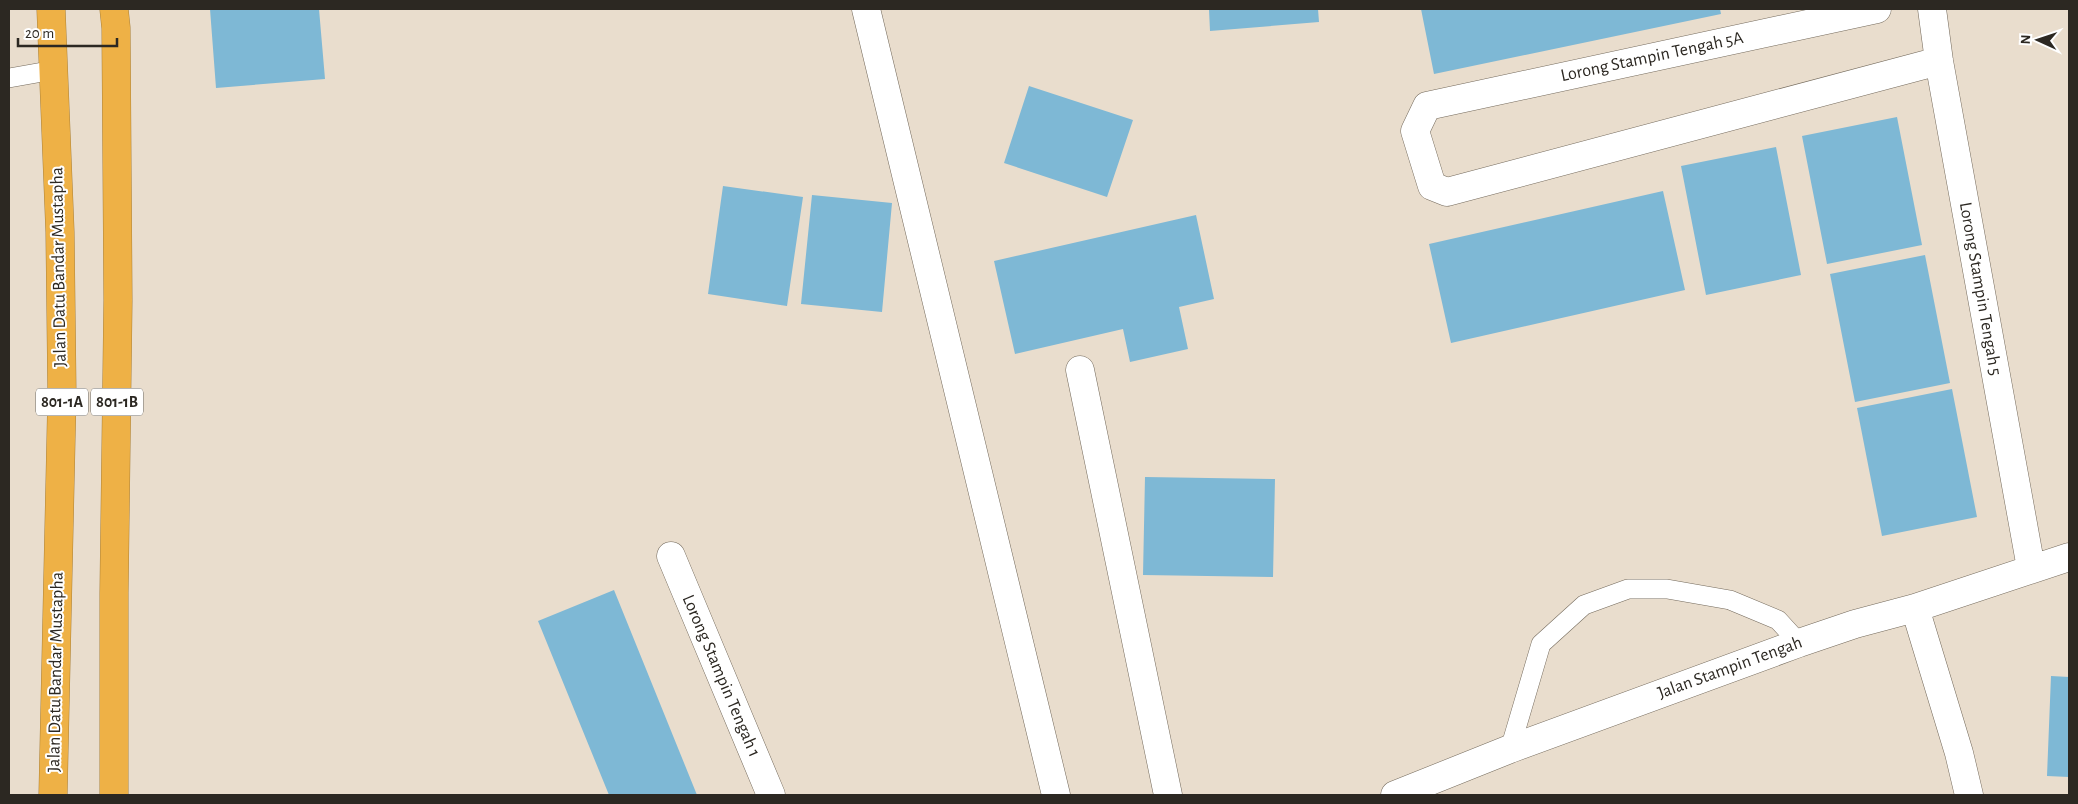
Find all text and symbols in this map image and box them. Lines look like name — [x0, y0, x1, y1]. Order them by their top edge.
scale bar — [18, 15, 116, 47]
north arrow — [2013, 15, 2063, 65]
text: 20 m — [25, 26, 54, 41]
street label: Lorong Stampin Tengah 5A — [1559, 29, 1746, 85]
text: N — [2019, 34, 2033, 45]
street label: Jalan Datu Bandar Mustapha — [48, 167, 70, 367]
street label: Lorong Stampin Tengah 5 — [1956, 201, 2004, 377]
road number: 801-1A — [36, 388, 88, 416]
road number: 801-1B — [91, 388, 143, 416]
street label: Jalan Datu Bandar Mustapha — [45, 572, 67, 772]
street label: Lorong Stampin Tengah 1 — [679, 592, 763, 760]
street label: Jalan Stampin Tengah — [1655, 633, 1805, 703]

